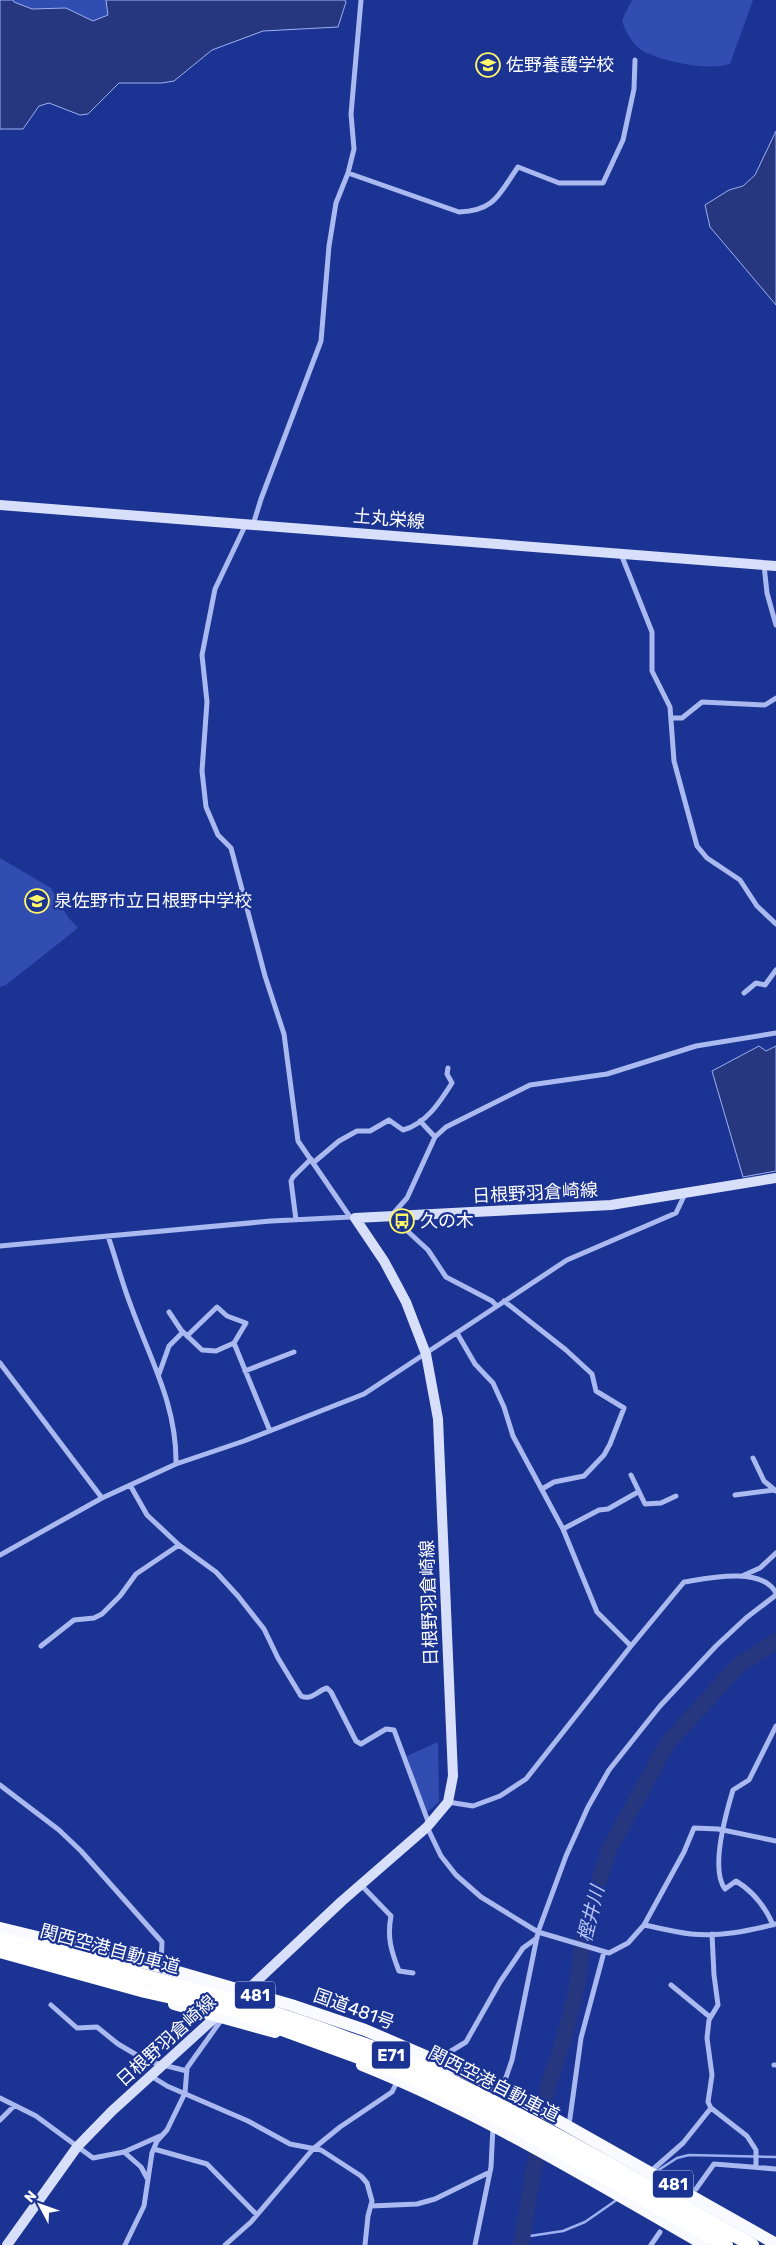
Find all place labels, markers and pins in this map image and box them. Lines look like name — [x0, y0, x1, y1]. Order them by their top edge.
school or university icon: 佐野養護学校 — [475, 52, 501, 78]
place label: 佐野養護学校 — [506, 54, 614, 76]
school or university icon: 泉佐野市立日根野中学校 — [24, 888, 50, 914]
place label: 泉佐野市立日根野中学校 — [54, 890, 252, 912]
bus stop icon: 久の木 — [389, 1208, 415, 1234]
place label: 久の木 — [420, 1210, 474, 1232]

